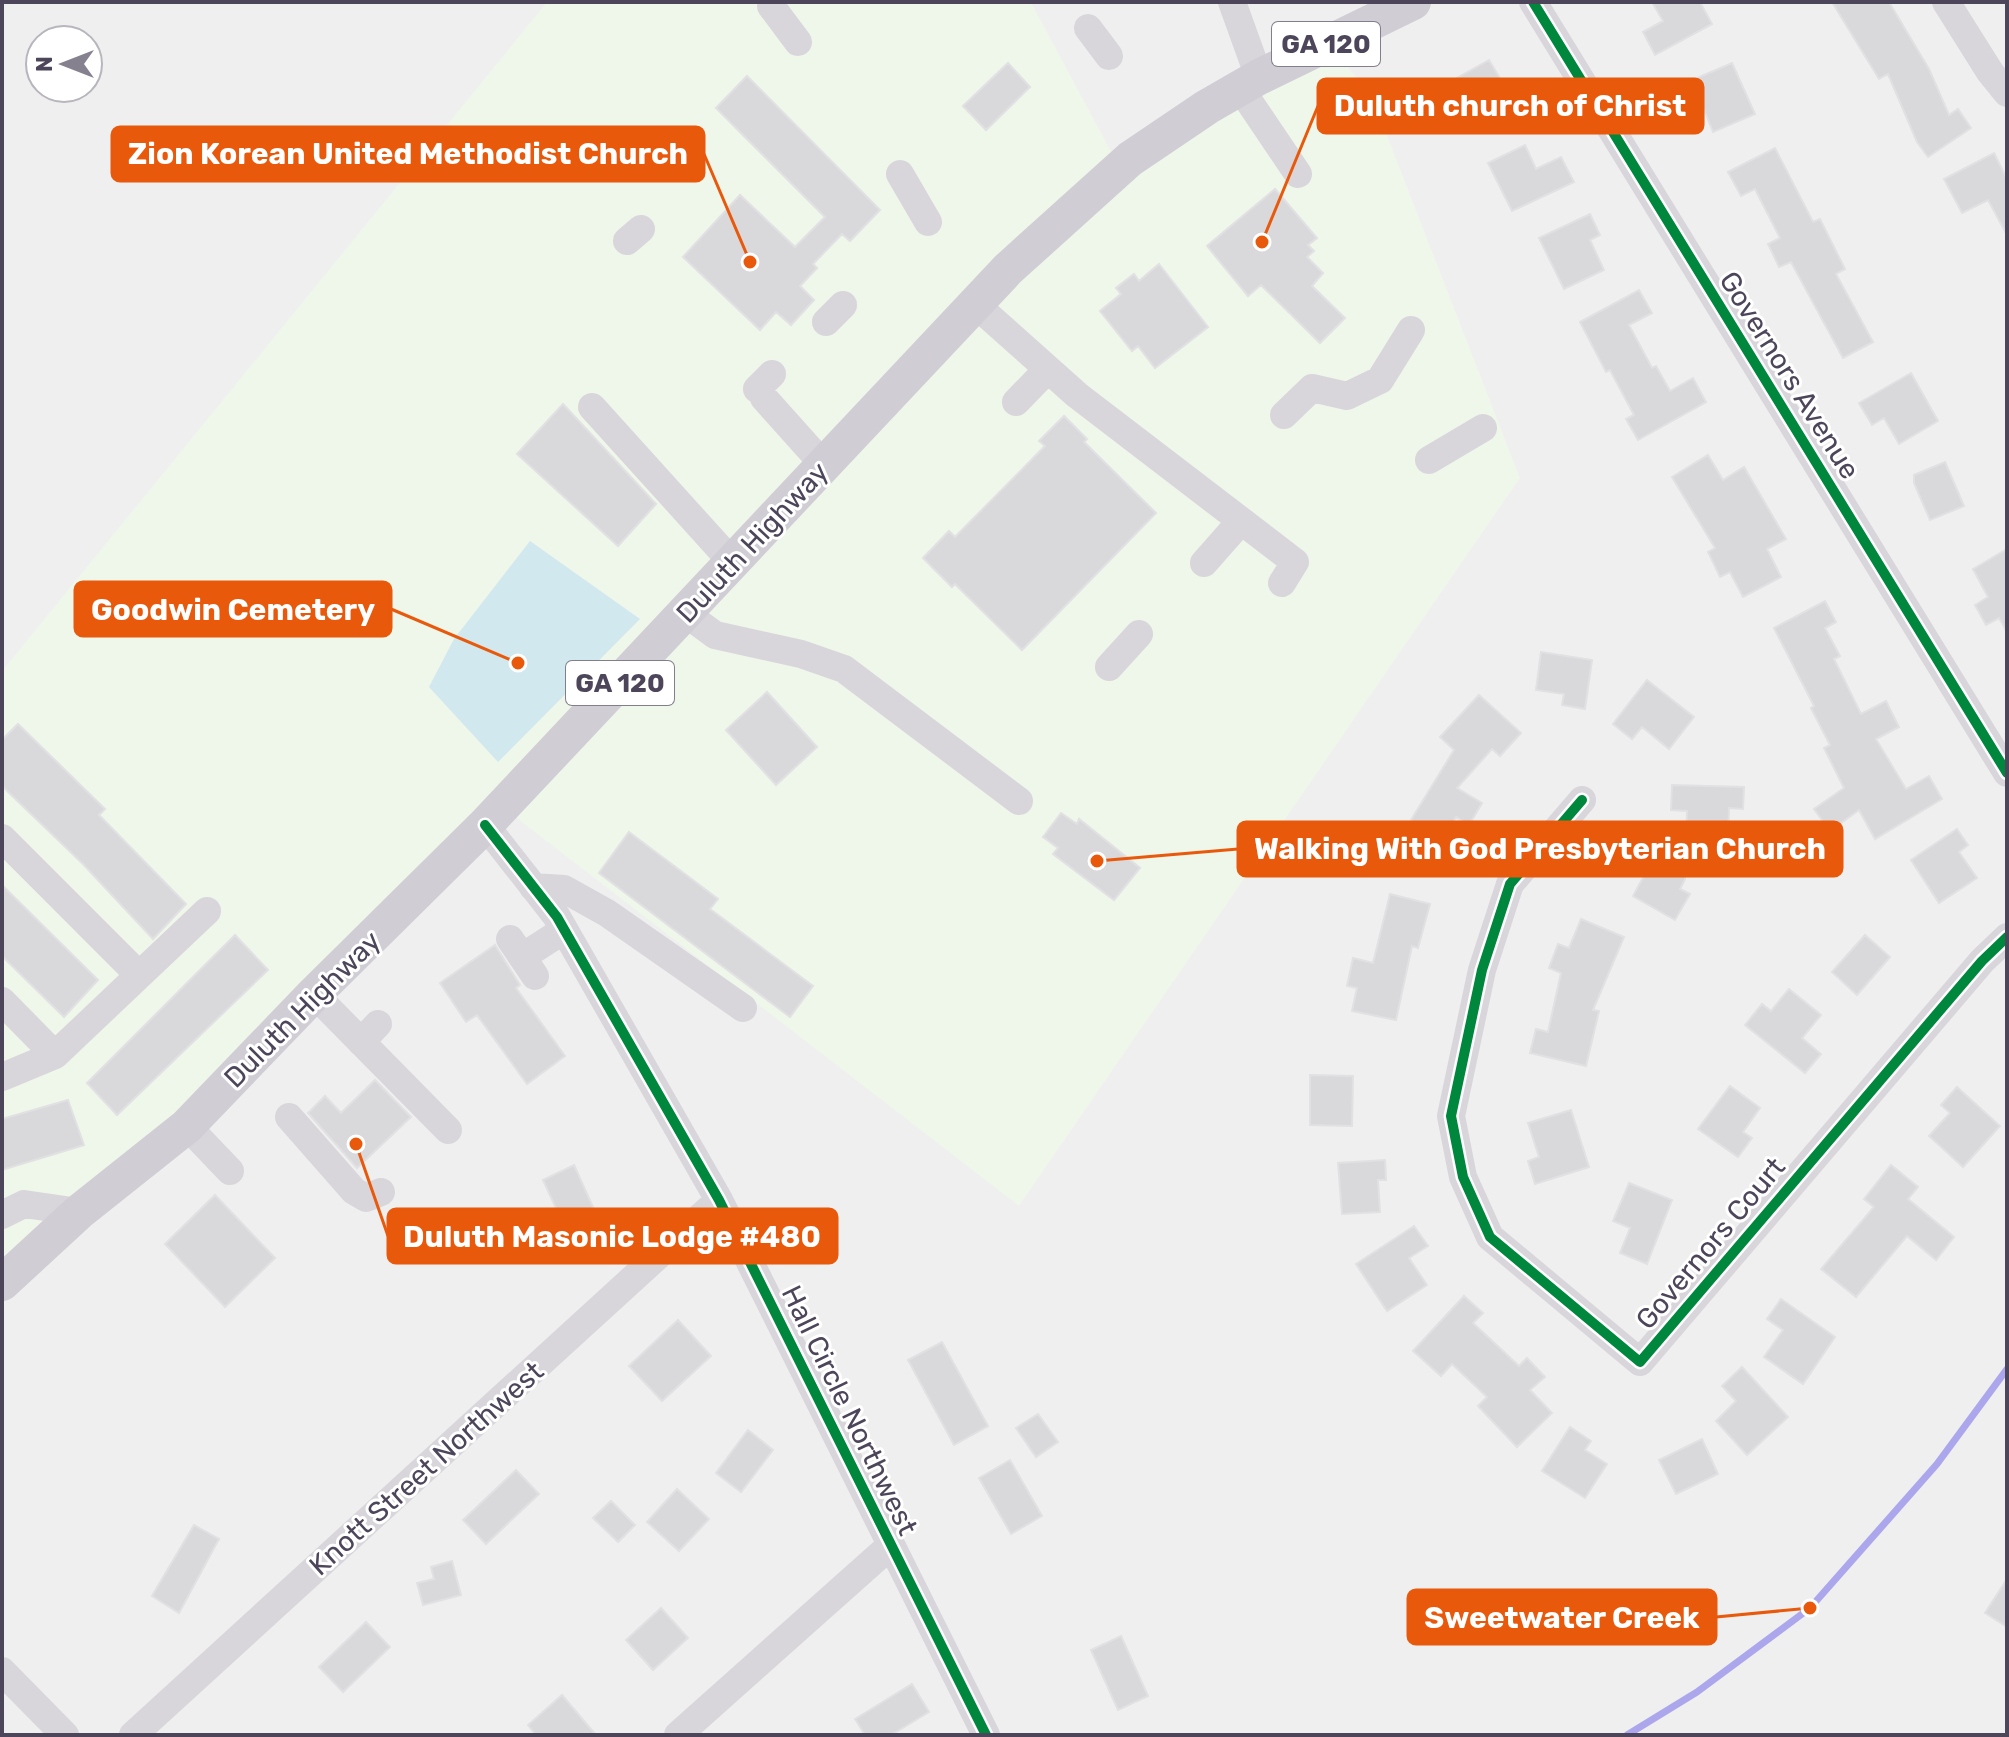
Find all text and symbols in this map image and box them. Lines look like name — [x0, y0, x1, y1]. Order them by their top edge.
road number: GA 120 — [1272, 22, 1380, 66]
north arrow — [24, 24, 104, 104]
text: N — [31, 56, 58, 72]
callout: Duluth church of Christ — [1318, 79, 1703, 133]
text: Duluth church of Christ — [1334, 88, 1686, 124]
callout: Zion Korean United Methodist Church — [112, 127, 704, 181]
text: Zion Korean United Methodist Church — [128, 136, 688, 172]
street label: Governors Avenue — [1712, 266, 1867, 485]
street label: Duluth Highway — [669, 455, 835, 630]
callout: Goodwin Cemetery — [75, 582, 391, 636]
text: Goodwin Cemetery — [91, 592, 375, 628]
road number: GA 120 — [566, 661, 674, 705]
callout: Walking With God Presbyterian Church — [1238, 822, 1842, 876]
text: Walking With God Presbyterian Church — [1254, 831, 1826, 867]
street label: Duluth Highway — [217, 924, 387, 1094]
street label: Governors Court — [1629, 1151, 1792, 1336]
callout: Duluth Masonic Lodge #480 — [388, 1209, 837, 1263]
text: Duluth Masonic Lodge #480 — [403, 1219, 821, 1255]
street label: Hall Circle Northwest — [775, 1280, 924, 1540]
street label: Knott Street Northwest — [303, 1355, 550, 1582]
callout: Sweetwater Creek — [1408, 1590, 1716, 1644]
text: Sweetwater Creek — [1424, 1600, 1700, 1636]

